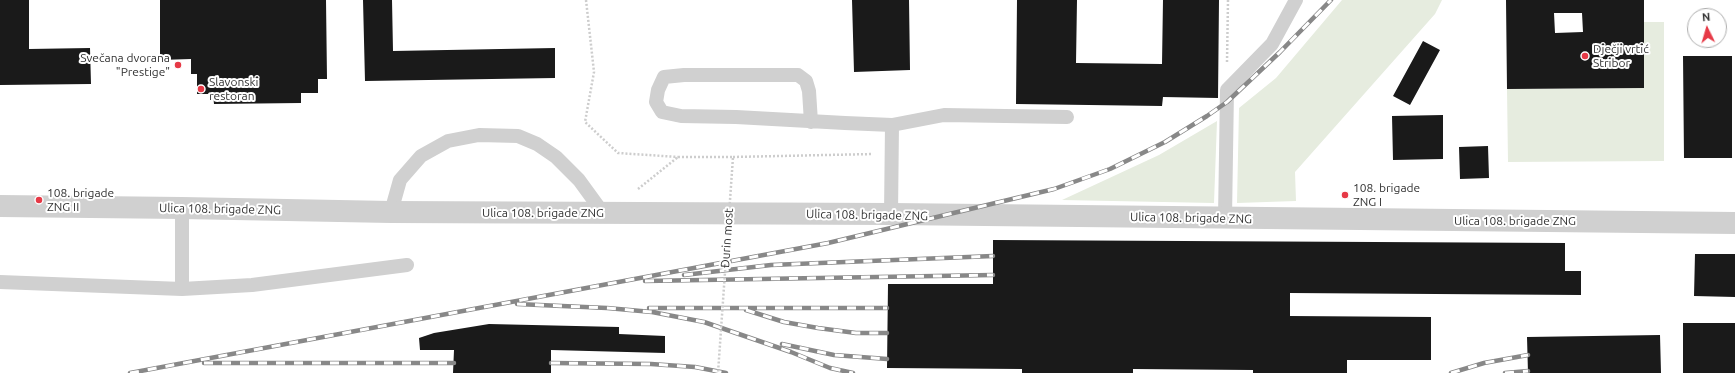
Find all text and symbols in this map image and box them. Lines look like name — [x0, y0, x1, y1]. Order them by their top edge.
north arrow — [1687, 8, 1727, 48]
text: N — [1701, 11, 1711, 23]
place label: Dječji vrtić Stribor — [1593, 42, 1649, 70]
place label: Svečana dvorana "Prestige" — [80, 51, 170, 79]
marker: Dječji vrtić Stribor — [1580, 51, 1590, 61]
marker: Svečana dvorana "Prestige" — [173, 60, 183, 70]
place label: Slavonski restoran — [209, 75, 258, 103]
marker: Slavonski restoran — [196, 84, 206, 94]
place label: 108. brigade ZNG I — [1353, 181, 1420, 209]
place label: 108. brigade ZNG II — [47, 186, 114, 214]
marker: 108. brigade ZNG I — [1340, 190, 1350, 200]
marker: 108. brigade ZNG II — [34, 195, 44, 205]
street label: Ulica 108. brigade ZNG — [159, 201, 281, 217]
street label: Ulica 108. brigade ZNG — [482, 206, 604, 220]
street label: Ulica 108. brigade ZNG — [806, 207, 928, 223]
street label: Đurin most — [718, 208, 736, 268]
street label: Ulica 108. brigade ZNG — [1130, 210, 1252, 226]
street label: Ulica 108. brigade ZNG — [1454, 214, 1576, 228]

